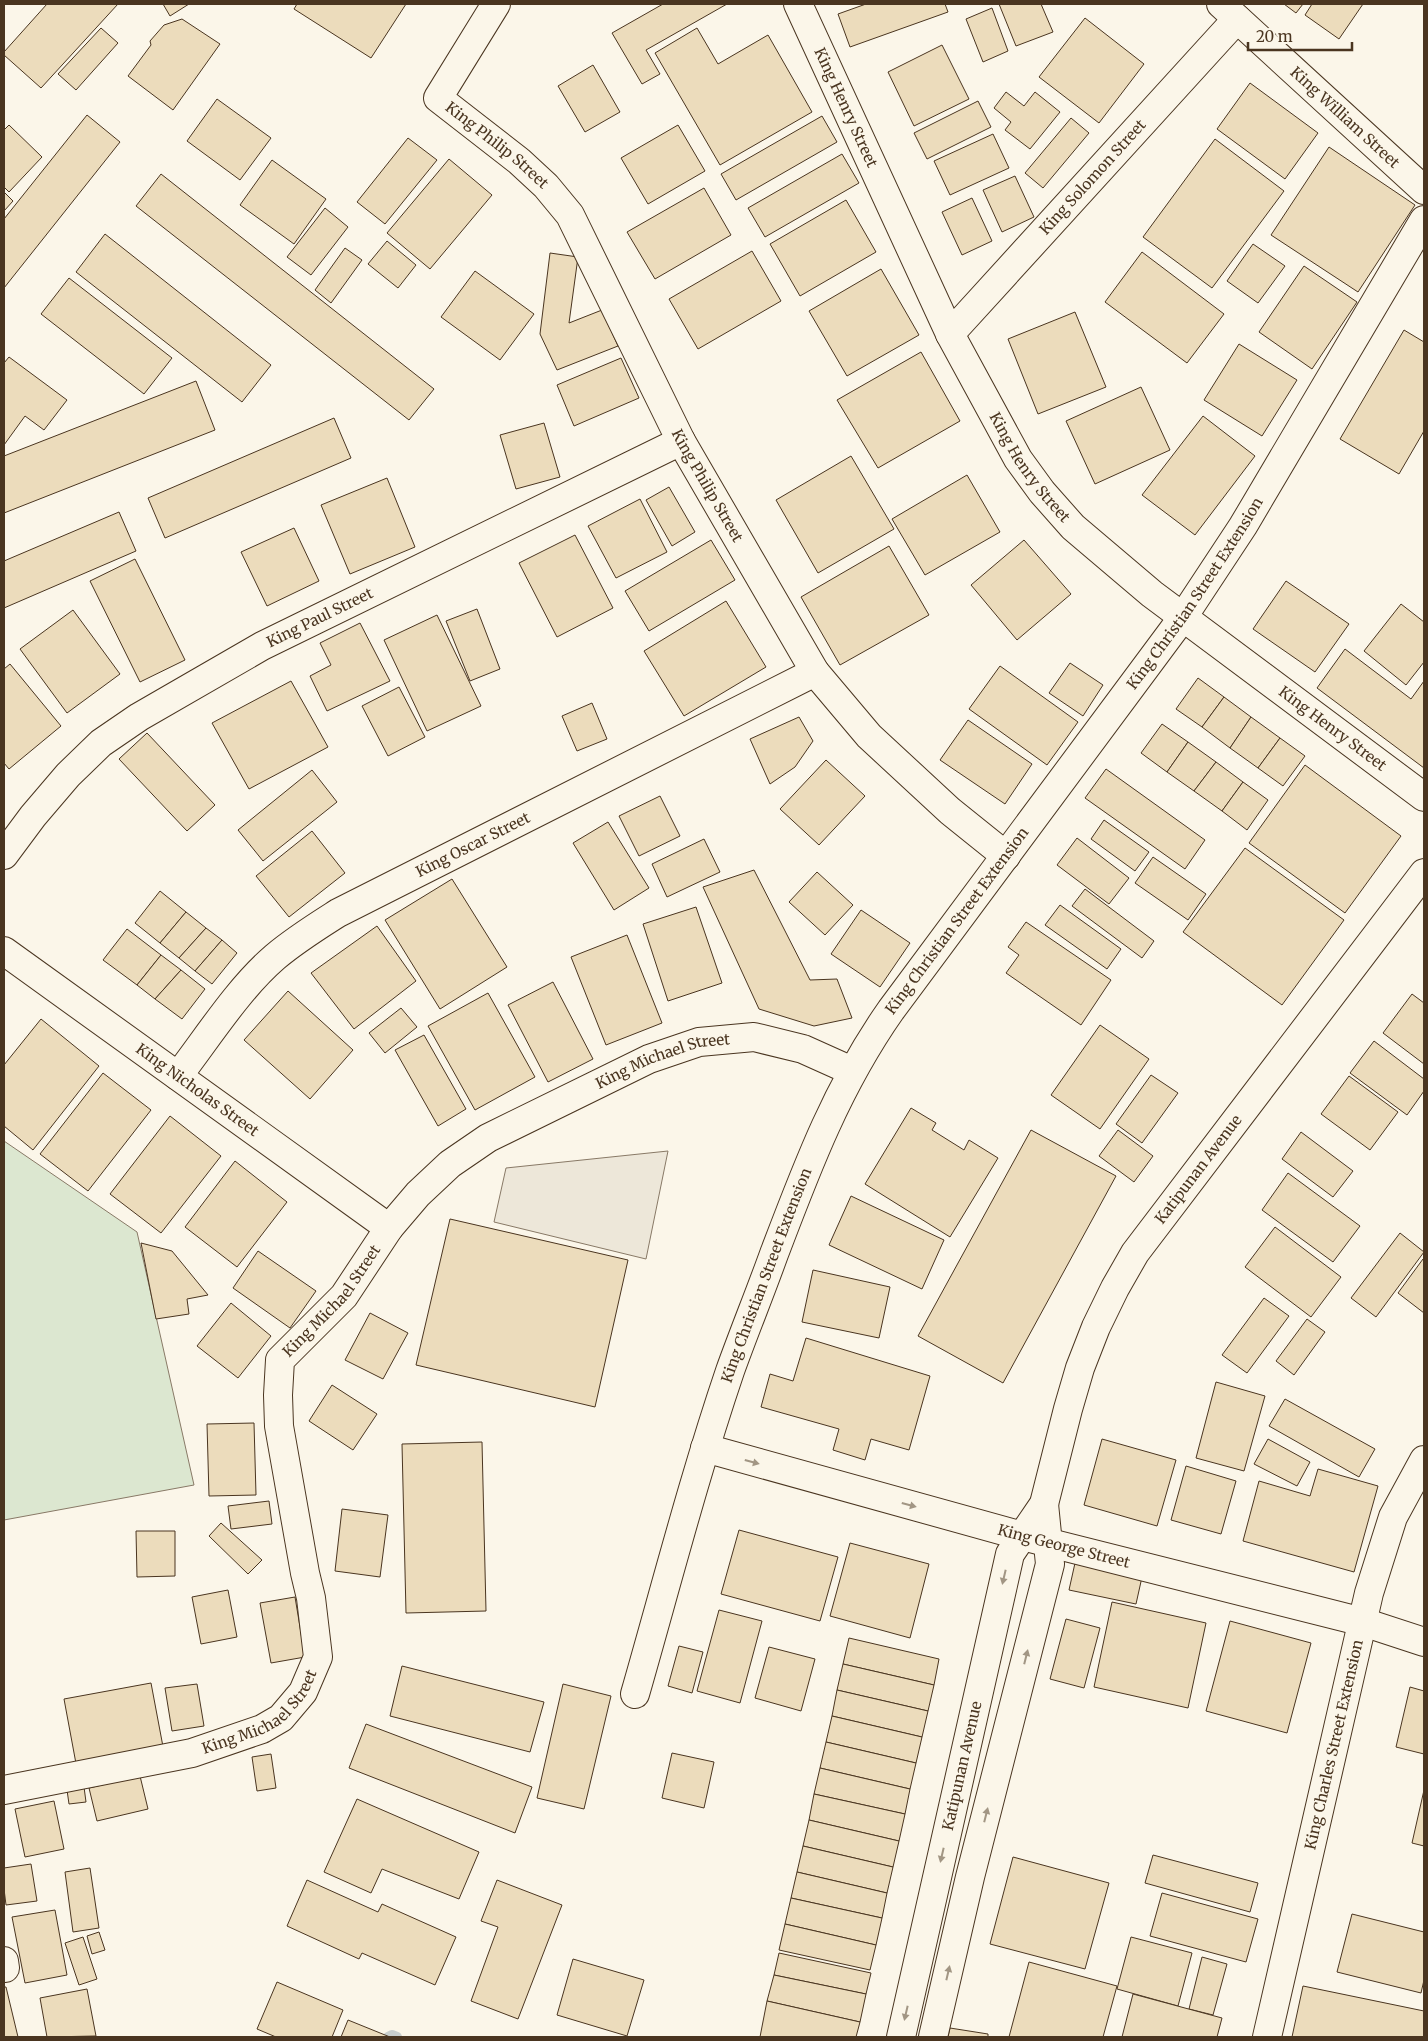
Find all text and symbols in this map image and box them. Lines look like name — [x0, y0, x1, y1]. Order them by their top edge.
scale bar — [1248, 20, 1352, 52]
text: 20 m — [1256, 27, 1293, 46]
street label: King Henry Street — [810, 44, 882, 170]
street label: King William Street — [1287, 62, 1404, 172]
street label: King Philip Street — [442, 97, 553, 193]
street label: King Solomon Street — [1035, 115, 1150, 239]
street label: King Henry Street — [985, 409, 1074, 526]
street label: King Philip Street — [668, 426, 748, 545]
street label: King Christian Street Extension — [1123, 494, 1267, 693]
street label: King Paul Street — [263, 583, 376, 651]
street label: King Henry Street — [1275, 682, 1391, 775]
street label: King Oscar Street — [413, 808, 533, 881]
street label: King Christian Street Extension — [881, 823, 1032, 1018]
street label: King Michael Street — [592, 1029, 731, 1093]
street label: King Nicholas Street — [132, 1039, 263, 1140]
street label: Katipunan Avenue — [1151, 1111, 1246, 1227]
street label: King Christian Street Extension — [717, 1165, 816, 1385]
street label: King Michael Street — [278, 1241, 384, 1361]
one-way arrow — [745, 1458, 760, 1466]
one-way arrow — [901, 1501, 916, 1509]
street label: King George Street — [996, 1520, 1132, 1572]
one-way arrow — [1000, 1569, 1008, 1585]
street label: King Charles Street Extension — [1300, 1638, 1367, 1851]
one-way arrow — [1022, 1650, 1030, 1665]
street label: King Michael Street — [199, 1666, 321, 1758]
street label: Katipunan Avenue — [938, 1699, 986, 1832]
one-way arrow — [982, 1807, 990, 1822]
one-way arrow — [938, 1847, 946, 1862]
one-way arrow — [944, 1965, 952, 1980]
one-way arrow — [902, 2006, 910, 2021]

